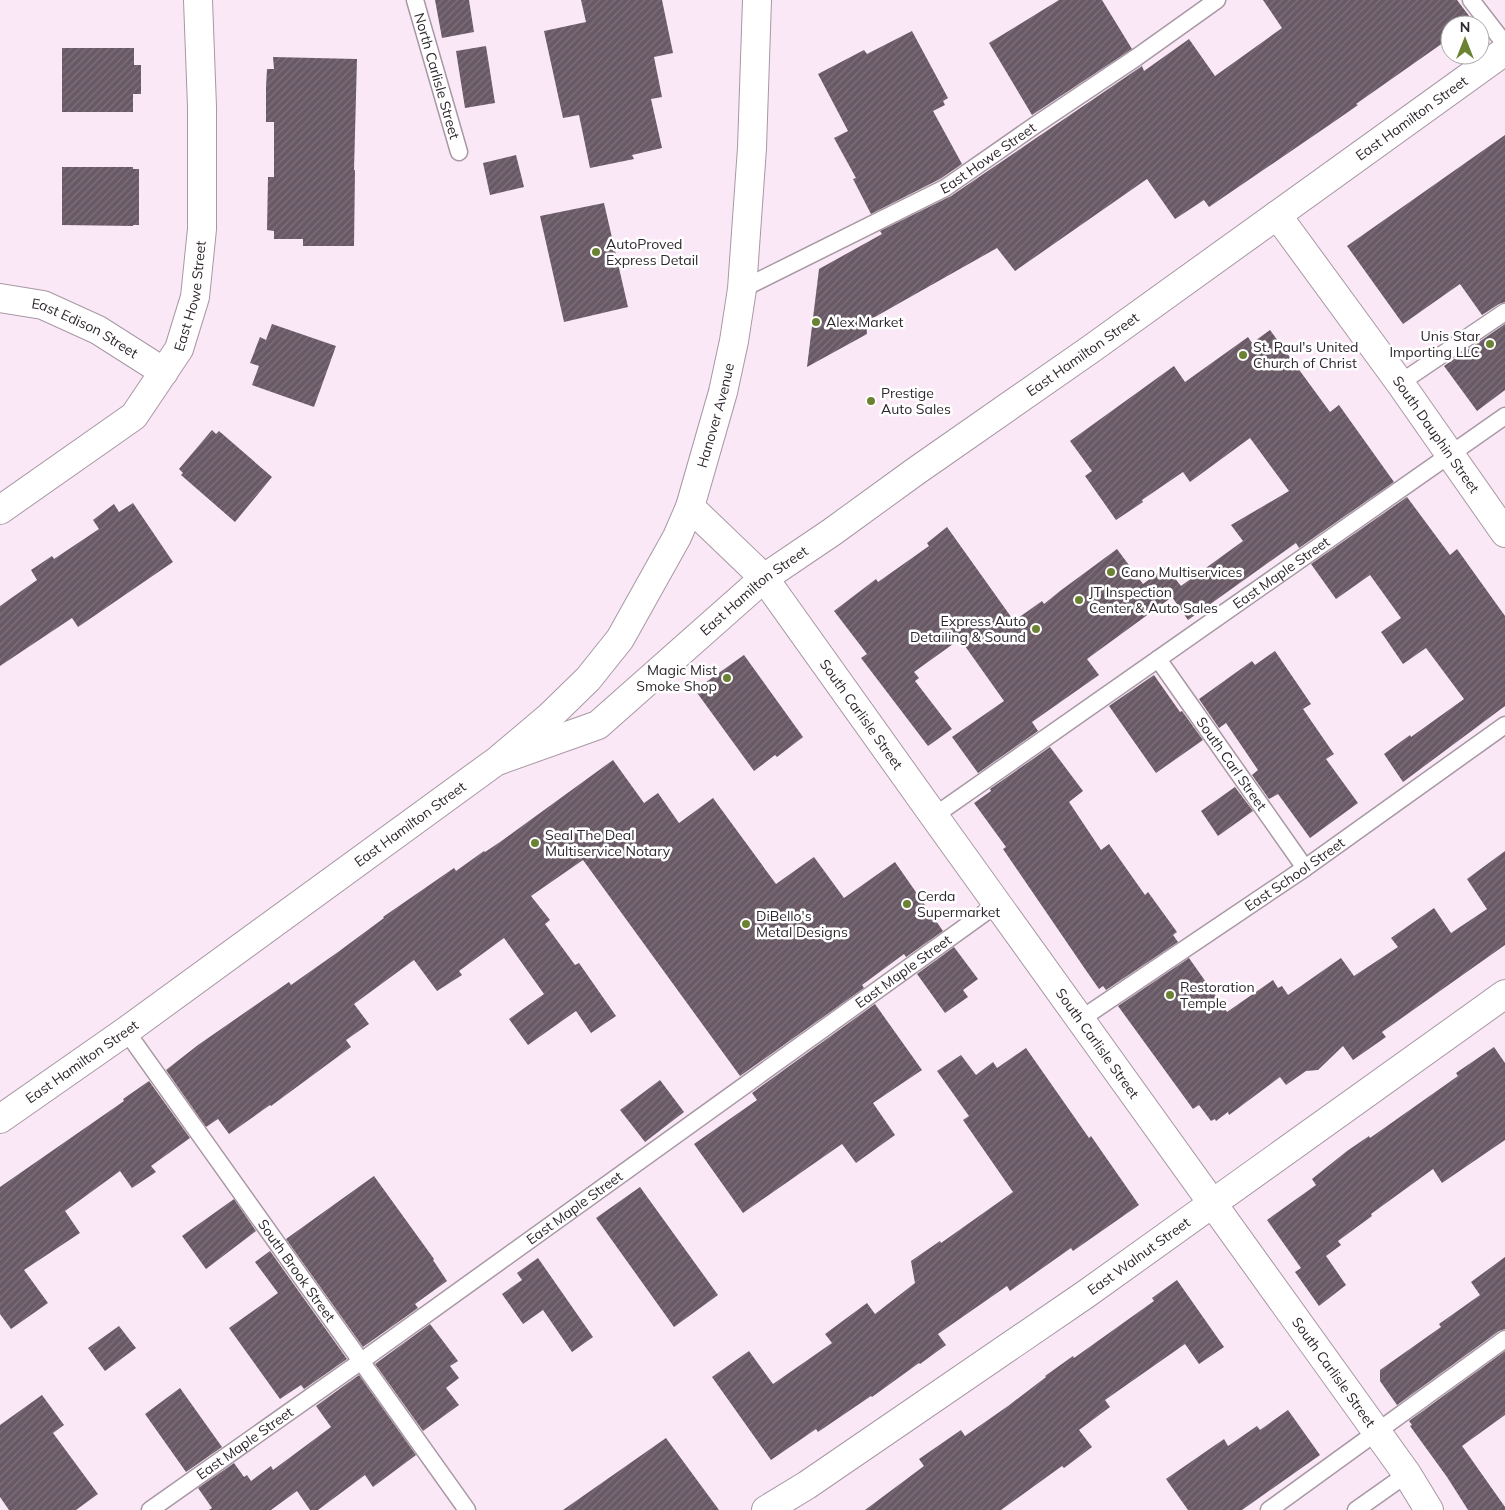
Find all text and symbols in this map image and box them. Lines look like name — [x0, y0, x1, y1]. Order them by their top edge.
street label: North Carlisle Street — [410, 11, 464, 141]
north arrow — [1440, 15, 1490, 65]
text: N — [1460, 18, 1470, 36]
street label: East Hamilton Street — [1352, 72, 1471, 165]
street label: East Howe Street — [937, 118, 1039, 198]
place label: AutoProved Express Detail — [606, 235, 698, 269]
street label: East Howe Street — [170, 240, 210, 353]
marker: AutoProved Express Detail — [590, 246, 602, 258]
street label: East Edison Street — [30, 294, 142, 362]
street label: East Hamilton Street — [1023, 308, 1142, 400]
place label: Alex Market — [826, 313, 903, 331]
marker: Alex Market — [810, 316, 822, 328]
place label: Unis Star Importing LLC — [1389, 327, 1481, 361]
place label: St. Paul's United Church of Christ — [1253, 338, 1359, 372]
marker: Unis Star Importing LLC — [1484, 338, 1496, 350]
marker: St. Paul's United Church of Christ — [1237, 349, 1249, 361]
street label: Hanover Avenue — [693, 361, 738, 470]
street label: South Dauphin Street — [1389, 372, 1483, 497]
place label: Prestige Auto Sales — [881, 384, 951, 418]
marker: Prestige Auto Sales — [865, 395, 877, 407]
street label: East Maple Street — [1229, 533, 1333, 613]
street label: East Hamilton Street — [696, 542, 811, 639]
place label: Cano Multiservices — [1121, 563, 1242, 581]
marker: Cano Multiservices — [1105, 566, 1117, 578]
place label: JT Inspection Center & Auto Sales — [1089, 583, 1218, 617]
marker: JT Inspection Center & Auto Sales — [1073, 594, 1085, 606]
place label: Express Auto Detailing & Sound — [910, 612, 1026, 646]
marker: Express Auto Detailing & Sound — [1030, 623, 1042, 635]
street label: South Carlisle Street — [816, 656, 907, 773]
place label: Magic Mist Smoke Shop — [636, 661, 717, 695]
marker: Magic Mist Smoke Shop — [721, 672, 733, 684]
street label: South Carl Street — [1193, 713, 1271, 814]
street label: East Hamilton Street — [351, 777, 469, 871]
place label: Seal The Deal Multiservice Notary — [545, 826, 671, 860]
street label: East School Street — [1241, 833, 1348, 915]
marker: Seal The Deal Multiservice Notary — [529, 837, 541, 849]
place label: Cerda Supermarket — [917, 887, 1000, 921]
marker: Cerda Supermarket — [901, 898, 913, 910]
place label: DiBello's Metal Designs — [756, 907, 848, 941]
marker: DiBello's Metal Designs — [740, 918, 752, 930]
street label: East Maple Street — [852, 931, 955, 1012]
place label: Restoration Temple — [1180, 978, 1255, 1012]
street label: South Carlisle Street — [1052, 985, 1143, 1102]
marker: Restoration Temple — [1164, 989, 1176, 1001]
street label: East Hamilton Street — [22, 1016, 142, 1107]
street label: East Maple Street — [523, 1167, 626, 1248]
street label: East Walnut Street — [1084, 1213, 1194, 1299]
street label: South Brook Street — [254, 1216, 339, 1325]
street label: South Carlisle Street — [1288, 1314, 1380, 1431]
street label: East Maple Street — [193, 1403, 297, 1483]

